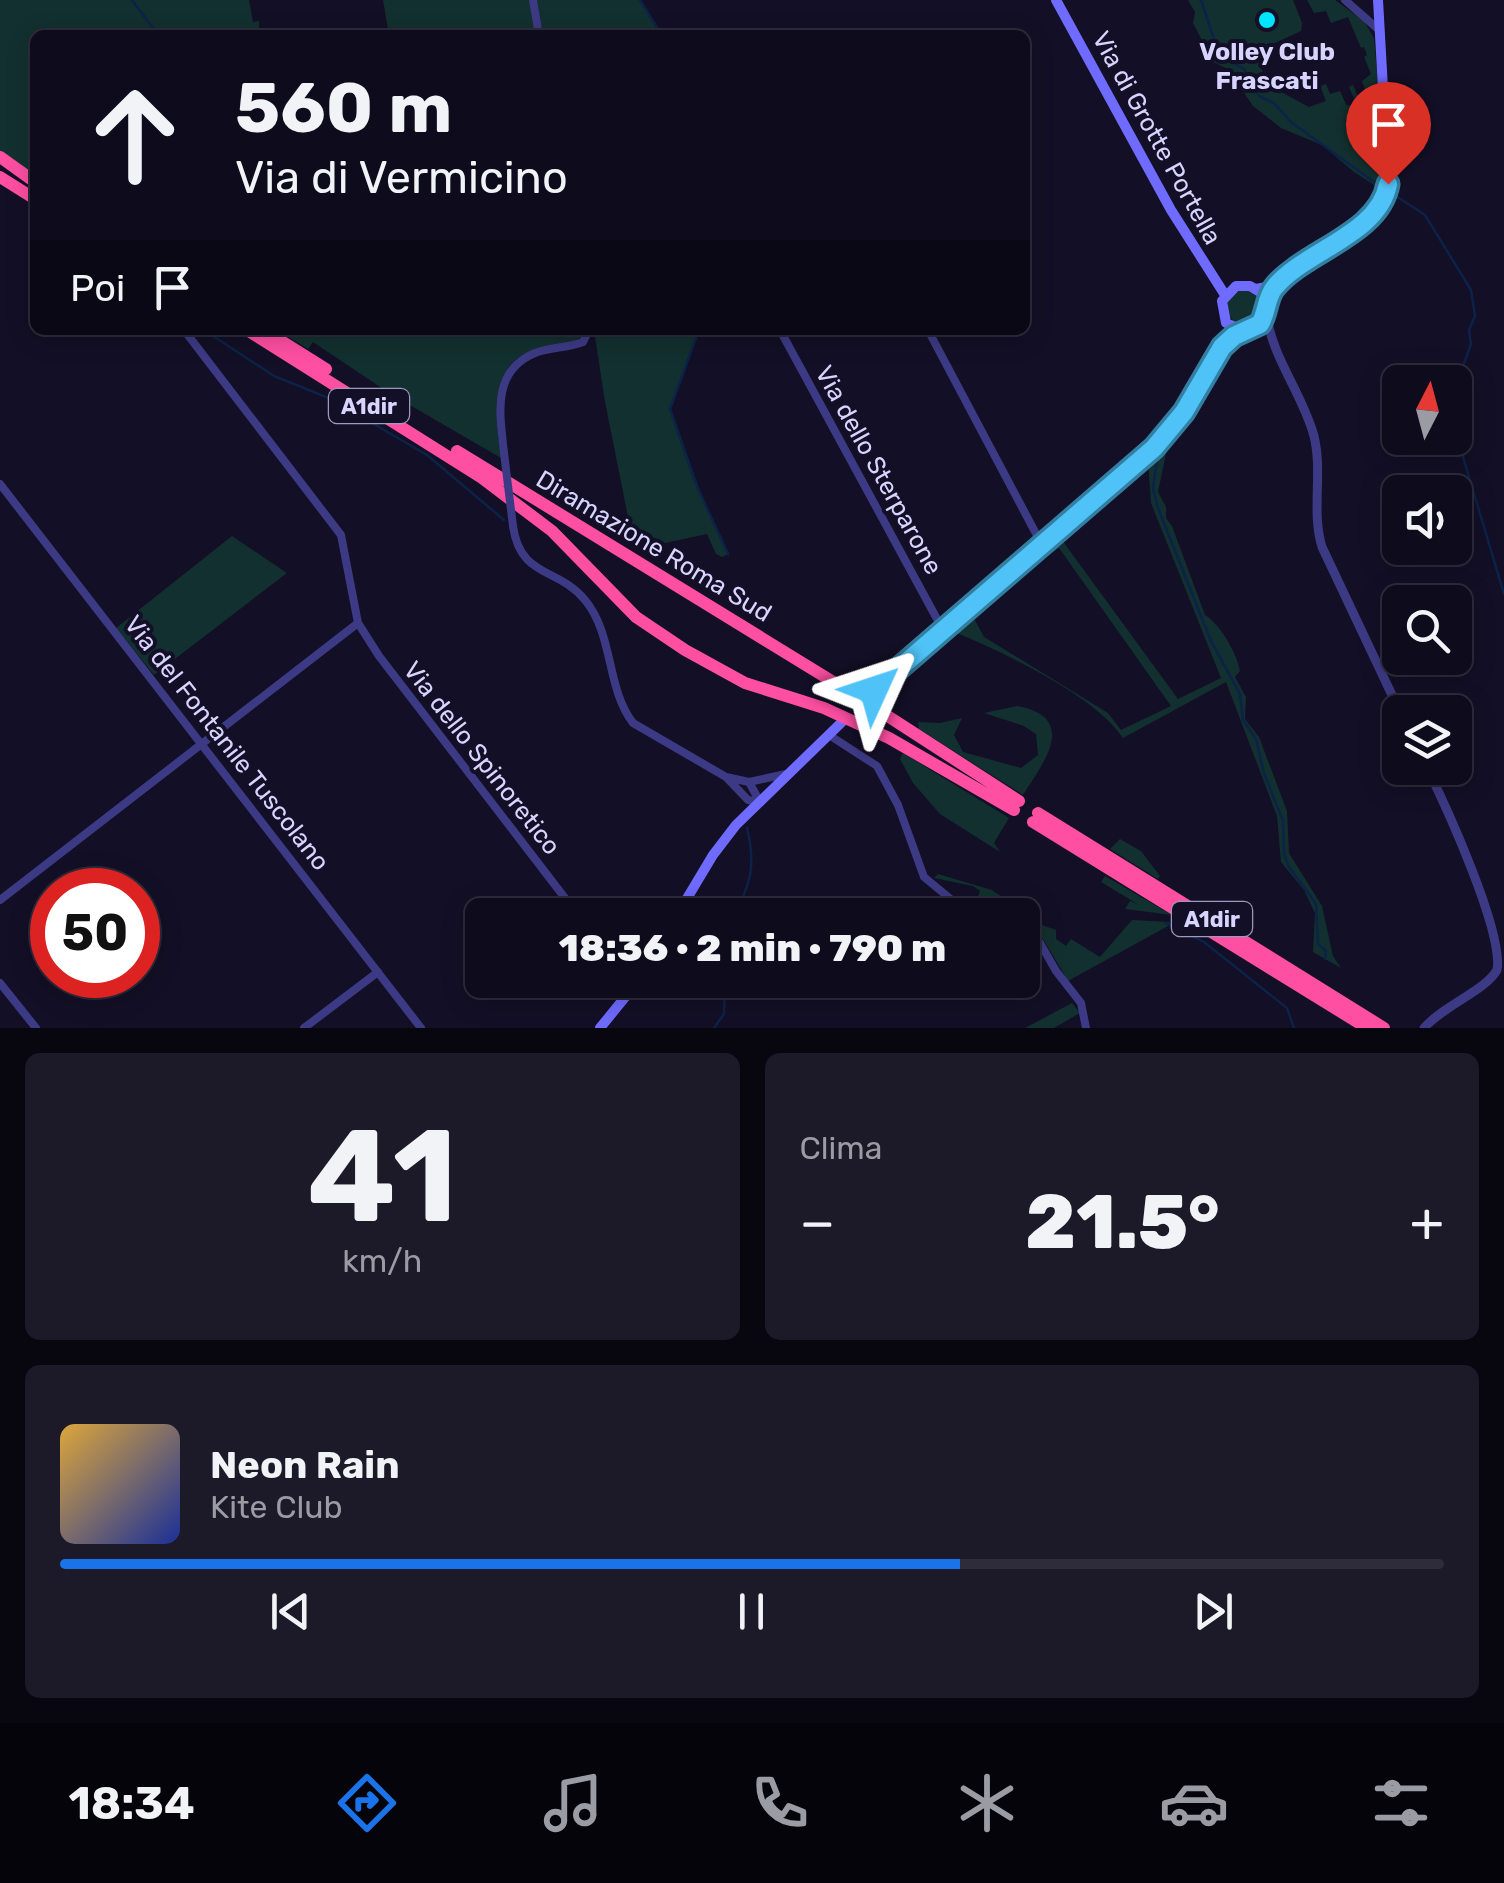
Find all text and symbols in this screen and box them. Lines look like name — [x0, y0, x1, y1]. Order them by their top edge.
marker: Volley Club Frascati — [1256, 9, 1278, 31]
street label: Via di Grotte Portella — [1086, 26, 1228, 250]
place label: Volley Club Frascati — [1199, 37, 1335, 95]
text: 560 m — [235, 67, 452, 150]
icon: ahead — [70, 70, 200, 200]
pin — [1346, 82, 1431, 185]
icon: arrive — [1361, 97, 1416, 152]
text: Via di Vermicino — [235, 151, 568, 204]
icon: arrive — [145, 260, 200, 315]
text: Poi — [70, 265, 125, 311]
street label: Via dello Sterparone — [810, 361, 948, 579]
north arrow — [1382, 365, 1472, 455]
map controls — [1382, 365, 1472, 785]
road number: A1dir — [329, 389, 409, 423]
street label: Diramazione Roma Sud — [531, 464, 777, 628]
button: sound — [1382, 475, 1472, 565]
button: search — [1382, 585, 1472, 675]
street label: Via del Fontanile Tuscolano — [119, 610, 335, 876]
position arrow — [822, 638, 926, 742]
street label: Via dello Spinoretico — [398, 656, 566, 860]
button: layers — [1382, 695, 1472, 785]
speed limit sign: 50 — [30, 868, 160, 998]
road number: A1dir — [1172, 902, 1252, 936]
text: 18:36 · 2 min · 790 m — [559, 925, 946, 971]
text: 41 — [307, 1099, 457, 1254]
text: Clima — [800, 1129, 882, 1167]
text: 21.5° — [1025, 1178, 1220, 1267]
text: − — [800, 1190, 835, 1255]
text: + — [1410, 1190, 1444, 1255]
text: km/h — [342, 1242, 422, 1280]
text: Neon Rain — [210, 1442, 400, 1488]
text: Kite Club — [210, 1488, 343, 1526]
icon: previous — [263, 1584, 318, 1639]
icon: pause — [724, 1584, 779, 1639]
icon: next — [1186, 1584, 1241, 1639]
icon: directions — [332, 1768, 402, 1838]
icon: music — [538, 1768, 608, 1838]
icon: phone — [745, 1768, 815, 1838]
icon: climate — [952, 1768, 1022, 1838]
icon: car — [1159, 1768, 1229, 1838]
icon: filters — [1366, 1768, 1436, 1838]
text: 18:34 — [68, 1777, 195, 1830]

